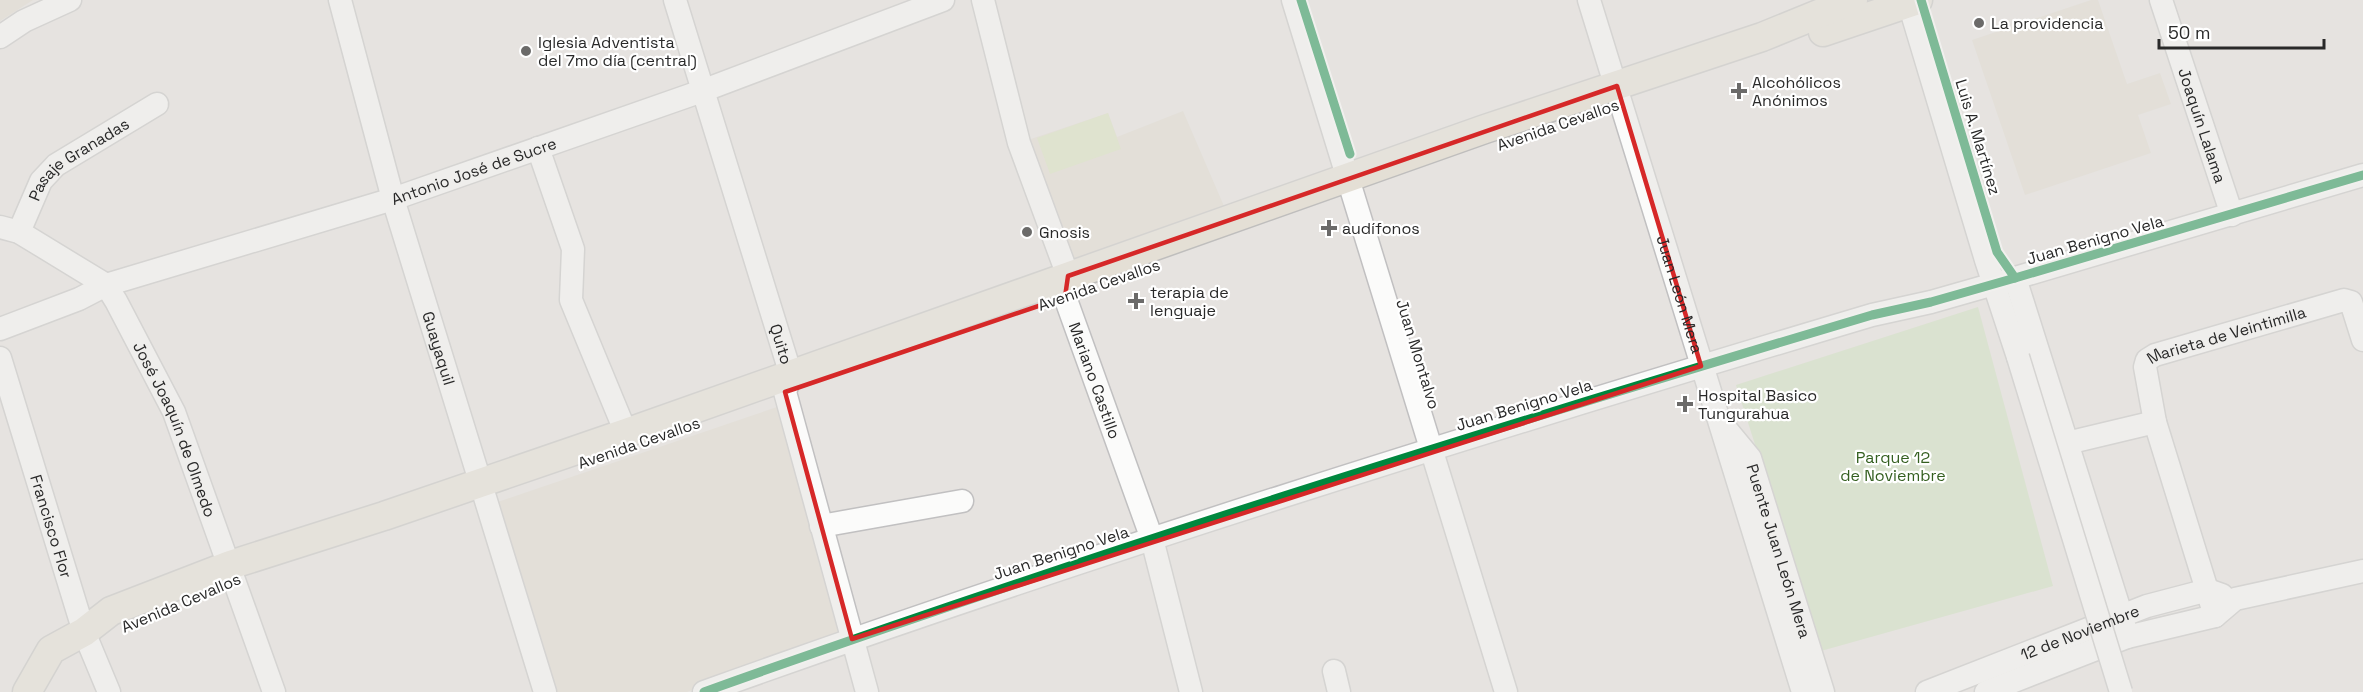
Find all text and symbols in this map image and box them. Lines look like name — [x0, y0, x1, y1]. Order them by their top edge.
scale bar — [2159, 12, 2324, 50]
place label: La providencia — [1991, 13, 2103, 34]
marker: La providencia — [1972, 16, 1986, 30]
text: 50 m — [2168, 21, 2210, 44]
place label: Iglesia Adventista del 7mo día (central) — [538, 32, 697, 71]
marker: Iglesia Adventista del 7mo día (central) — [519, 44, 533, 58]
street label: Joaquín Lalama — [2174, 65, 2231, 186]
place label: Alcohólicos Anónimos — [1752, 72, 1841, 111]
street label: Luis A. Martínez — [1950, 76, 2006, 198]
marker: Alcohólicos Anónimos — [1730, 82, 1748, 100]
street label: Avenida Cevallos — [1494, 94, 1622, 156]
street label: Pasaje Granadas — [23, 113, 133, 204]
street label: Antonio José de Sucre — [388, 132, 559, 209]
street label: Juan Benigno Vela — [2024, 210, 2166, 270]
place label: audífonos — [1342, 218, 1420, 239]
marker: audífonos — [1320, 219, 1338, 237]
place label: Gnosis — [1039, 222, 1090, 243]
marker: Gnosis — [1020, 225, 1034, 239]
street label: Juan León Mera — [1652, 233, 1708, 356]
street label: Avenida Cevallos — [1035, 254, 1163, 316]
place label: terapia de lenguaje — [1150, 282, 1229, 321]
marker: terapia de lenguaje — [1127, 292, 1145, 310]
street label: Juan Montalvo — [1391, 296, 1445, 412]
street label: Marieta de Veintimilla — [2143, 301, 2308, 368]
street label: Guayaquil — [418, 309, 460, 388]
street label: Mariano Castillo — [1064, 319, 1126, 442]
street label: Quito — [765, 321, 798, 367]
street label: José Joaquín de Olmedo — [129, 338, 221, 520]
street label: Juan Benigno Vela — [1453, 374, 1595, 436]
place label: Hospital Basico Tungurahua — [1698, 385, 1817, 424]
marker: Hospital Basico Tungurahua — [1676, 395, 1694, 413]
street label: Avenida Cevallos — [575, 412, 703, 474]
park label: Parque 12 de Noviembre — [1840, 447, 1946, 486]
street label: Puente Juan León Mera — [1742, 461, 1816, 641]
street label: Francisco Flor — [26, 472, 77, 581]
street label: Juan Benigno Vela — [990, 521, 1132, 585]
street label: Avenida Cevallos — [118, 568, 244, 638]
street label: 12 de Noviembre — [2017, 600, 2142, 665]

